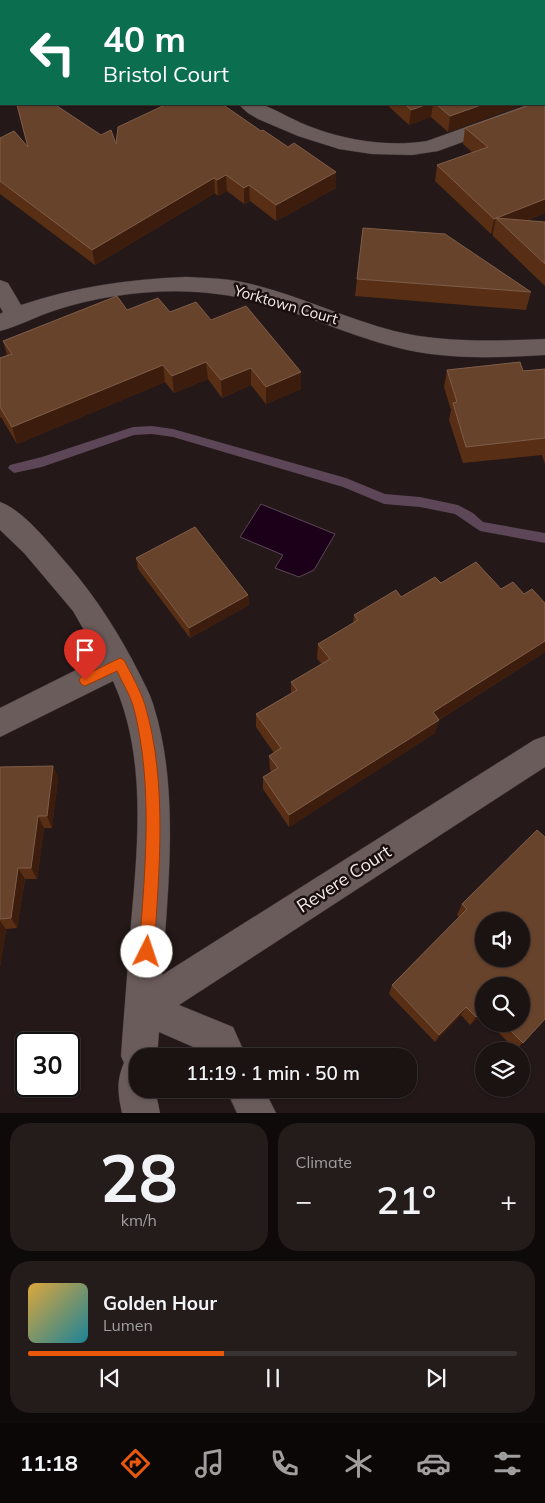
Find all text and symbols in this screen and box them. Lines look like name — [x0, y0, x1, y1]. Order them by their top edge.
text: 40 m — [103, 17, 186, 61]
icon: left — [20, 20, 85, 85]
text: Bristol Court — [103, 60, 229, 88]
street label: Yorktown Court — [231, 280, 340, 328]
pin — [64, 629, 106, 680]
icon: arrive — [71, 636, 99, 664]
street label: Revere Court — [292, 840, 395, 918]
map controls — [475, 912, 530, 1097]
button: sound — [475, 912, 530, 967]
position arrow — [120, 925, 172, 977]
button: search — [475, 977, 530, 1032]
speed limit sign: 30 — [15, 1032, 80, 1097]
button: layers — [475, 1042, 530, 1097]
text: 11:19 · 1 min · 50 m — [186, 1061, 360, 1085]
text: 28 — [100, 1137, 178, 1218]
text: Climate — [296, 1152, 352, 1172]
text: 21° — [376, 1176, 436, 1224]
text: − — [296, 1183, 312, 1218]
text: + — [500, 1183, 517, 1218]
text: km/h — [121, 1210, 157, 1230]
text: Golden Hour — [103, 1291, 217, 1315]
text: Lumen — [103, 1315, 153, 1335]
icon: previous — [96, 1364, 124, 1392]
icon: pause — [259, 1364, 287, 1392]
icon: next — [422, 1364, 450, 1392]
icon: directions — [118, 1446, 153, 1481]
icon: music — [192, 1446, 227, 1481]
icon: phone — [267, 1446, 302, 1481]
icon: climate — [341, 1446, 376, 1481]
icon: car — [416, 1446, 451, 1481]
icon: filters — [490, 1446, 525, 1481]
text: 11:18 — [20, 1449, 78, 1477]

